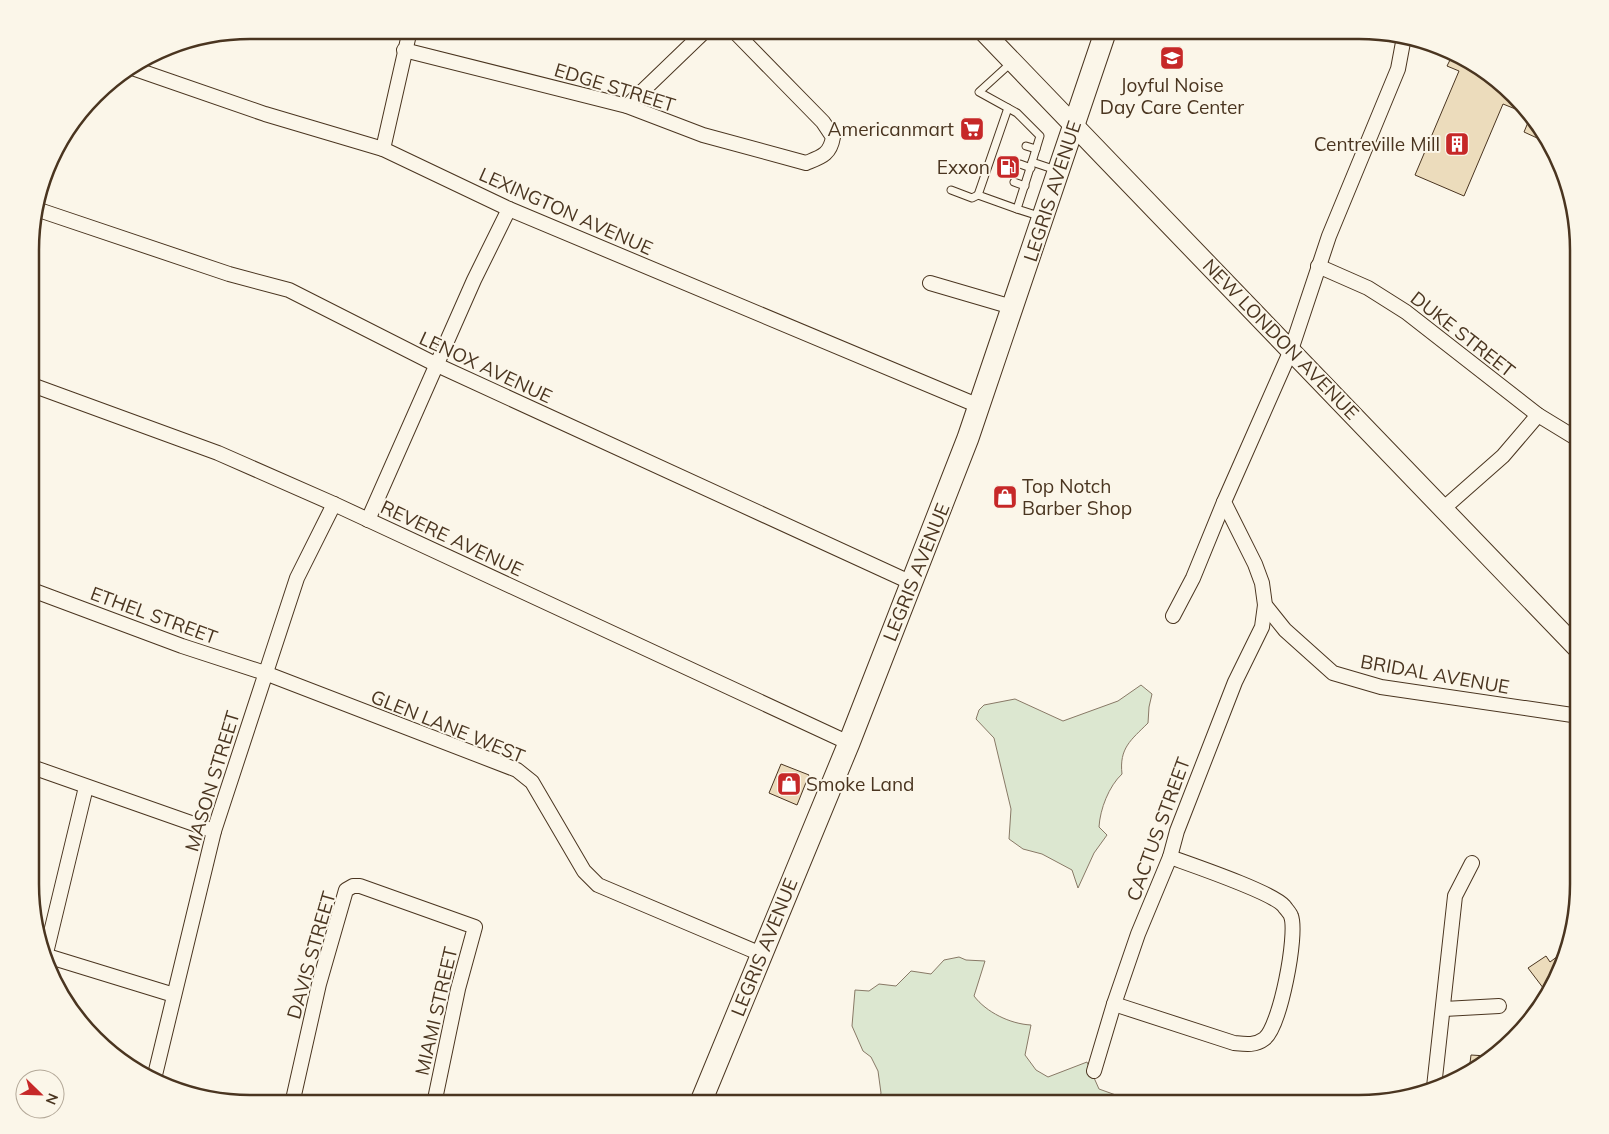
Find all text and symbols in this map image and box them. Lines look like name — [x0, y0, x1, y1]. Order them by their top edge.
school or university icon: Joyful Noise Day Care Center — [1159, 45, 1185, 71]
street label: EDGE STREET — [552, 57, 679, 117]
place label: Joyful Noise Day Care Center — [1100, 73, 1244, 119]
supermarket icon: Americanmart — [959, 116, 985, 142]
place label: Americanmart — [828, 117, 954, 141]
street label: LEGRIS AVENUE — [1018, 117, 1086, 265]
building icon: Centreville Mill — [1444, 131, 1470, 157]
place label: Centreville Mill — [1314, 132, 1440, 156]
fuel station icon: Exxon — [995, 154, 1021, 180]
place label: Exxon — [937, 155, 990, 179]
street label: LEXINGTON AVENUE — [475, 162, 657, 260]
street label: NEW LONDON AVENUE — [1198, 254, 1364, 424]
street label: DUKE STREET — [1406, 286, 1520, 383]
street label: LENOX AVENUE — [416, 326, 556, 408]
place label: Top Notch Barber Shop — [1022, 474, 1132, 520]
shop icon: Top Notch Barber Shop — [992, 484, 1018, 510]
street label: REVERE AVENUE — [377, 494, 527, 582]
street label: LEGRIS AVENUE — [877, 499, 955, 645]
street label: ETHEL STREET — [87, 581, 221, 649]
street label: BRIDAL AVENUE — [1359, 649, 1511, 699]
street label: GLEN LANE WEST — [367, 684, 529, 768]
street label: MASON STREET — [179, 707, 245, 854]
street label: CACTUS STREET — [1121, 753, 1195, 904]
shop icon: Smoke Land — [776, 771, 802, 797]
place label: Smoke Land — [806, 772, 915, 796]
street label: LEGRIS AVENUE — [725, 874, 803, 1020]
street label: DAVIS STREET — [281, 888, 341, 1022]
street label: MIAMI STREET — [410, 944, 463, 1078]
north arrow — [15, 1069, 65, 1119]
text: N — [42, 1091, 62, 1107]

